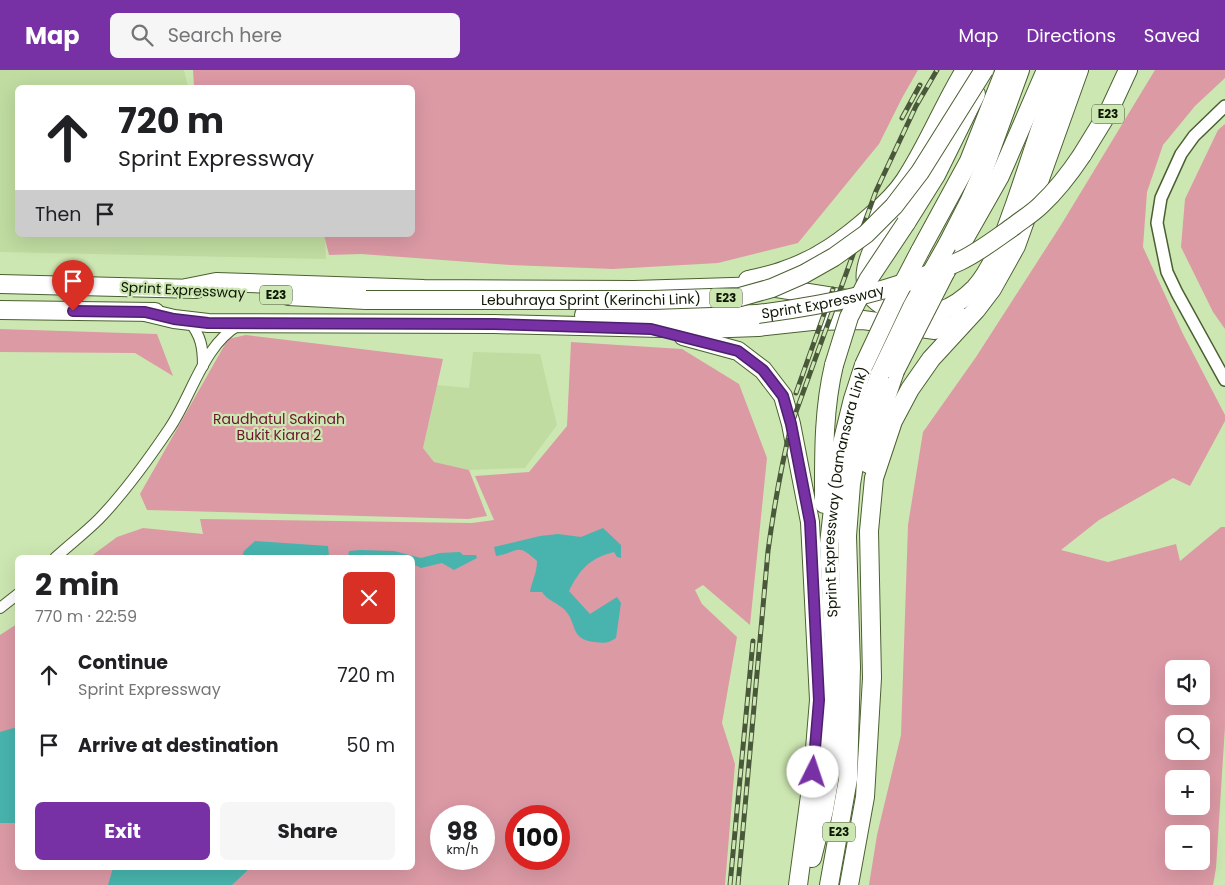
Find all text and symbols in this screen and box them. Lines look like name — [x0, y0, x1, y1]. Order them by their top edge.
search box — [110, 13, 460, 58]
text: Map — [25, 19, 80, 52]
icon: search — [128, 21, 156, 49]
text: Search here — [168, 22, 282, 49]
text: Map — [959, 23, 998, 48]
text: Directions — [1026, 23, 1116, 48]
text: Saved — [1144, 23, 1200, 48]
text: 720 m — [118, 96, 224, 145]
road number: E23 — [1092, 104, 1124, 124]
icon: ahead — [35, 105, 100, 170]
text: Sprint Expressway — [118, 143, 314, 174]
icon: arrive — [91, 200, 119, 228]
text: Then — [35, 201, 81, 228]
pin — [52, 260, 94, 311]
icon: arrive — [59, 267, 87, 295]
street label: Sprint Expressway — [120, 277, 246, 303]
street label: Sprint Expressway — [760, 280, 887, 323]
road number: E23 — [260, 286, 292, 304]
street label: Lebuhraya Sprint (Kerinchi Link) — [481, 288, 701, 310]
road number: E23 — [710, 288, 742, 308]
street label: Sprint Expressway (Damansara Link) — [819, 364, 873, 618]
park label: Raudhatul Sakinah Bukit Kiara 2 — [213, 409, 345, 445]
text: 2 min — [35, 563, 119, 606]
button: close — [343, 572, 395, 624]
text: 770 m · 22:59 — [35, 605, 137, 628]
text: Continue — [78, 649, 168, 676]
map controls — [1165, 660, 1210, 870]
button: sound — [1165, 660, 1210, 705]
icon: ahead — [35, 661, 63, 689]
text: 720 m — [337, 662, 395, 689]
text: Sprint Expressway — [78, 678, 221, 701]
button: search — [1165, 715, 1210, 760]
icon: arrive — [35, 731, 63, 759]
text: Arrive at destination — [78, 732, 279, 759]
text: 50 m — [346, 732, 395, 759]
position arrow — [786, 745, 838, 797]
button: + — [1165, 770, 1210, 815]
button: Exit — [35, 802, 210, 860]
button: Share — [220, 802, 395, 860]
speed limit sign: 100 — [505, 805, 570, 870]
text: 98 — [447, 814, 478, 849]
road number: E23 — [823, 822, 855, 842]
button: − — [1165, 825, 1210, 870]
text: km/h — [447, 841, 478, 858]

